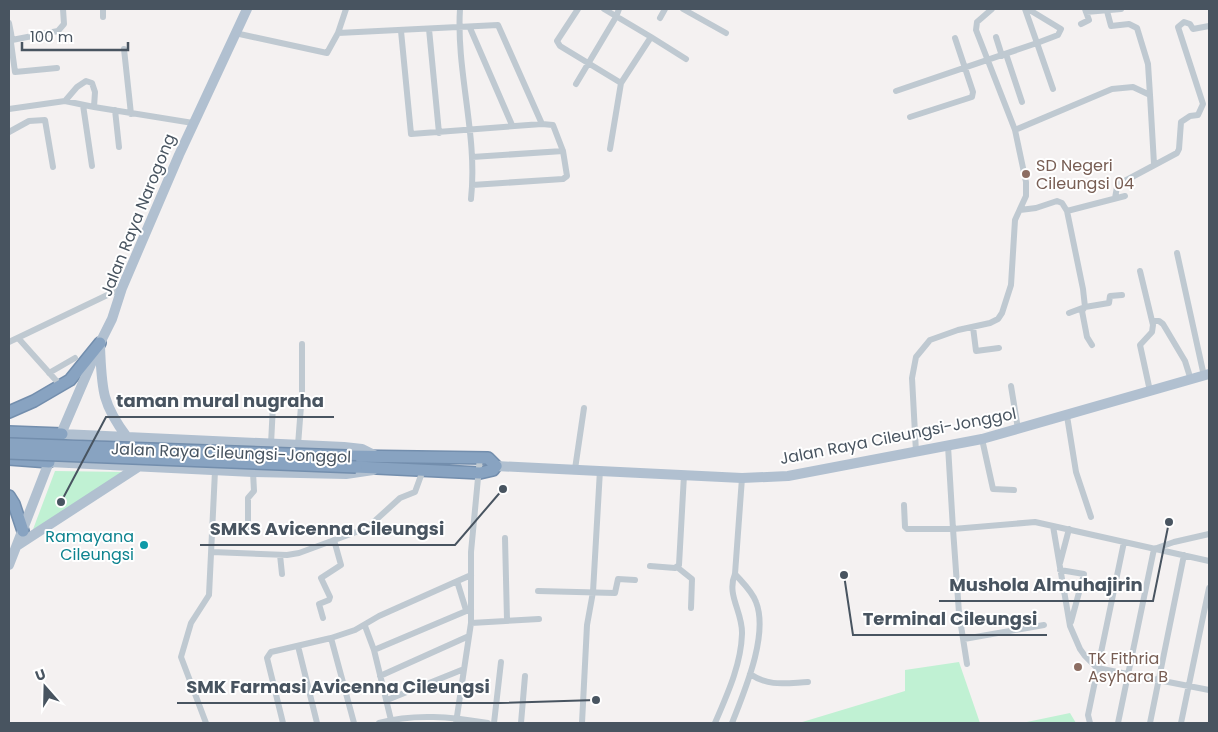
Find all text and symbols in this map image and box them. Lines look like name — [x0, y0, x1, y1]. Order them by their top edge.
scale bar — [22, 20, 129, 52]
text: 100 m — [30, 26, 73, 47]
street label: Jalan Raya Narogong — [95, 130, 181, 300]
place label: SD Negeri Cileungsi 04 — [1036, 154, 1134, 195]
marker: SD Negeri Cileungsi 04 — [1020, 168, 1032, 180]
callout: taman mural nugraha — [106, 384, 334, 417]
text: taman mural nugraha — [116, 388, 324, 413]
street label: Jalan Raya Cileungsi-Jonggol — [778, 402, 1018, 470]
street label: Jalan Raya Cileungsi-Jonggol — [110, 437, 352, 469]
callout: SMKS Avicenna Cileungsi — [200, 512, 455, 545]
text: SMKS Avicenna Cileungsi — [210, 516, 444, 541]
place label: Ramayana Cileungsi — [45, 525, 134, 566]
marker: Ramayana Cileungsi — [138, 539, 150, 551]
callout: Mushola Almuhajirin — [939, 568, 1153, 601]
text: Mushola Almuhajirin — [949, 572, 1143, 597]
callout: Terminal Cileungsi — [853, 602, 1047, 635]
text: Terminal Cileungsi — [863, 606, 1037, 631]
place label: TK Fithria Asyhara B — [1088, 647, 1168, 688]
marker: TK Fithria Asyhara B — [1072, 661, 1084, 673]
north arrow — [20, 662, 70, 712]
text: U — [32, 664, 49, 686]
callout: SMK Farmasi Avicenna Cileungsi — [177, 670, 500, 703]
text: SMK Farmasi Avicenna Cileungsi — [186, 674, 490, 699]

